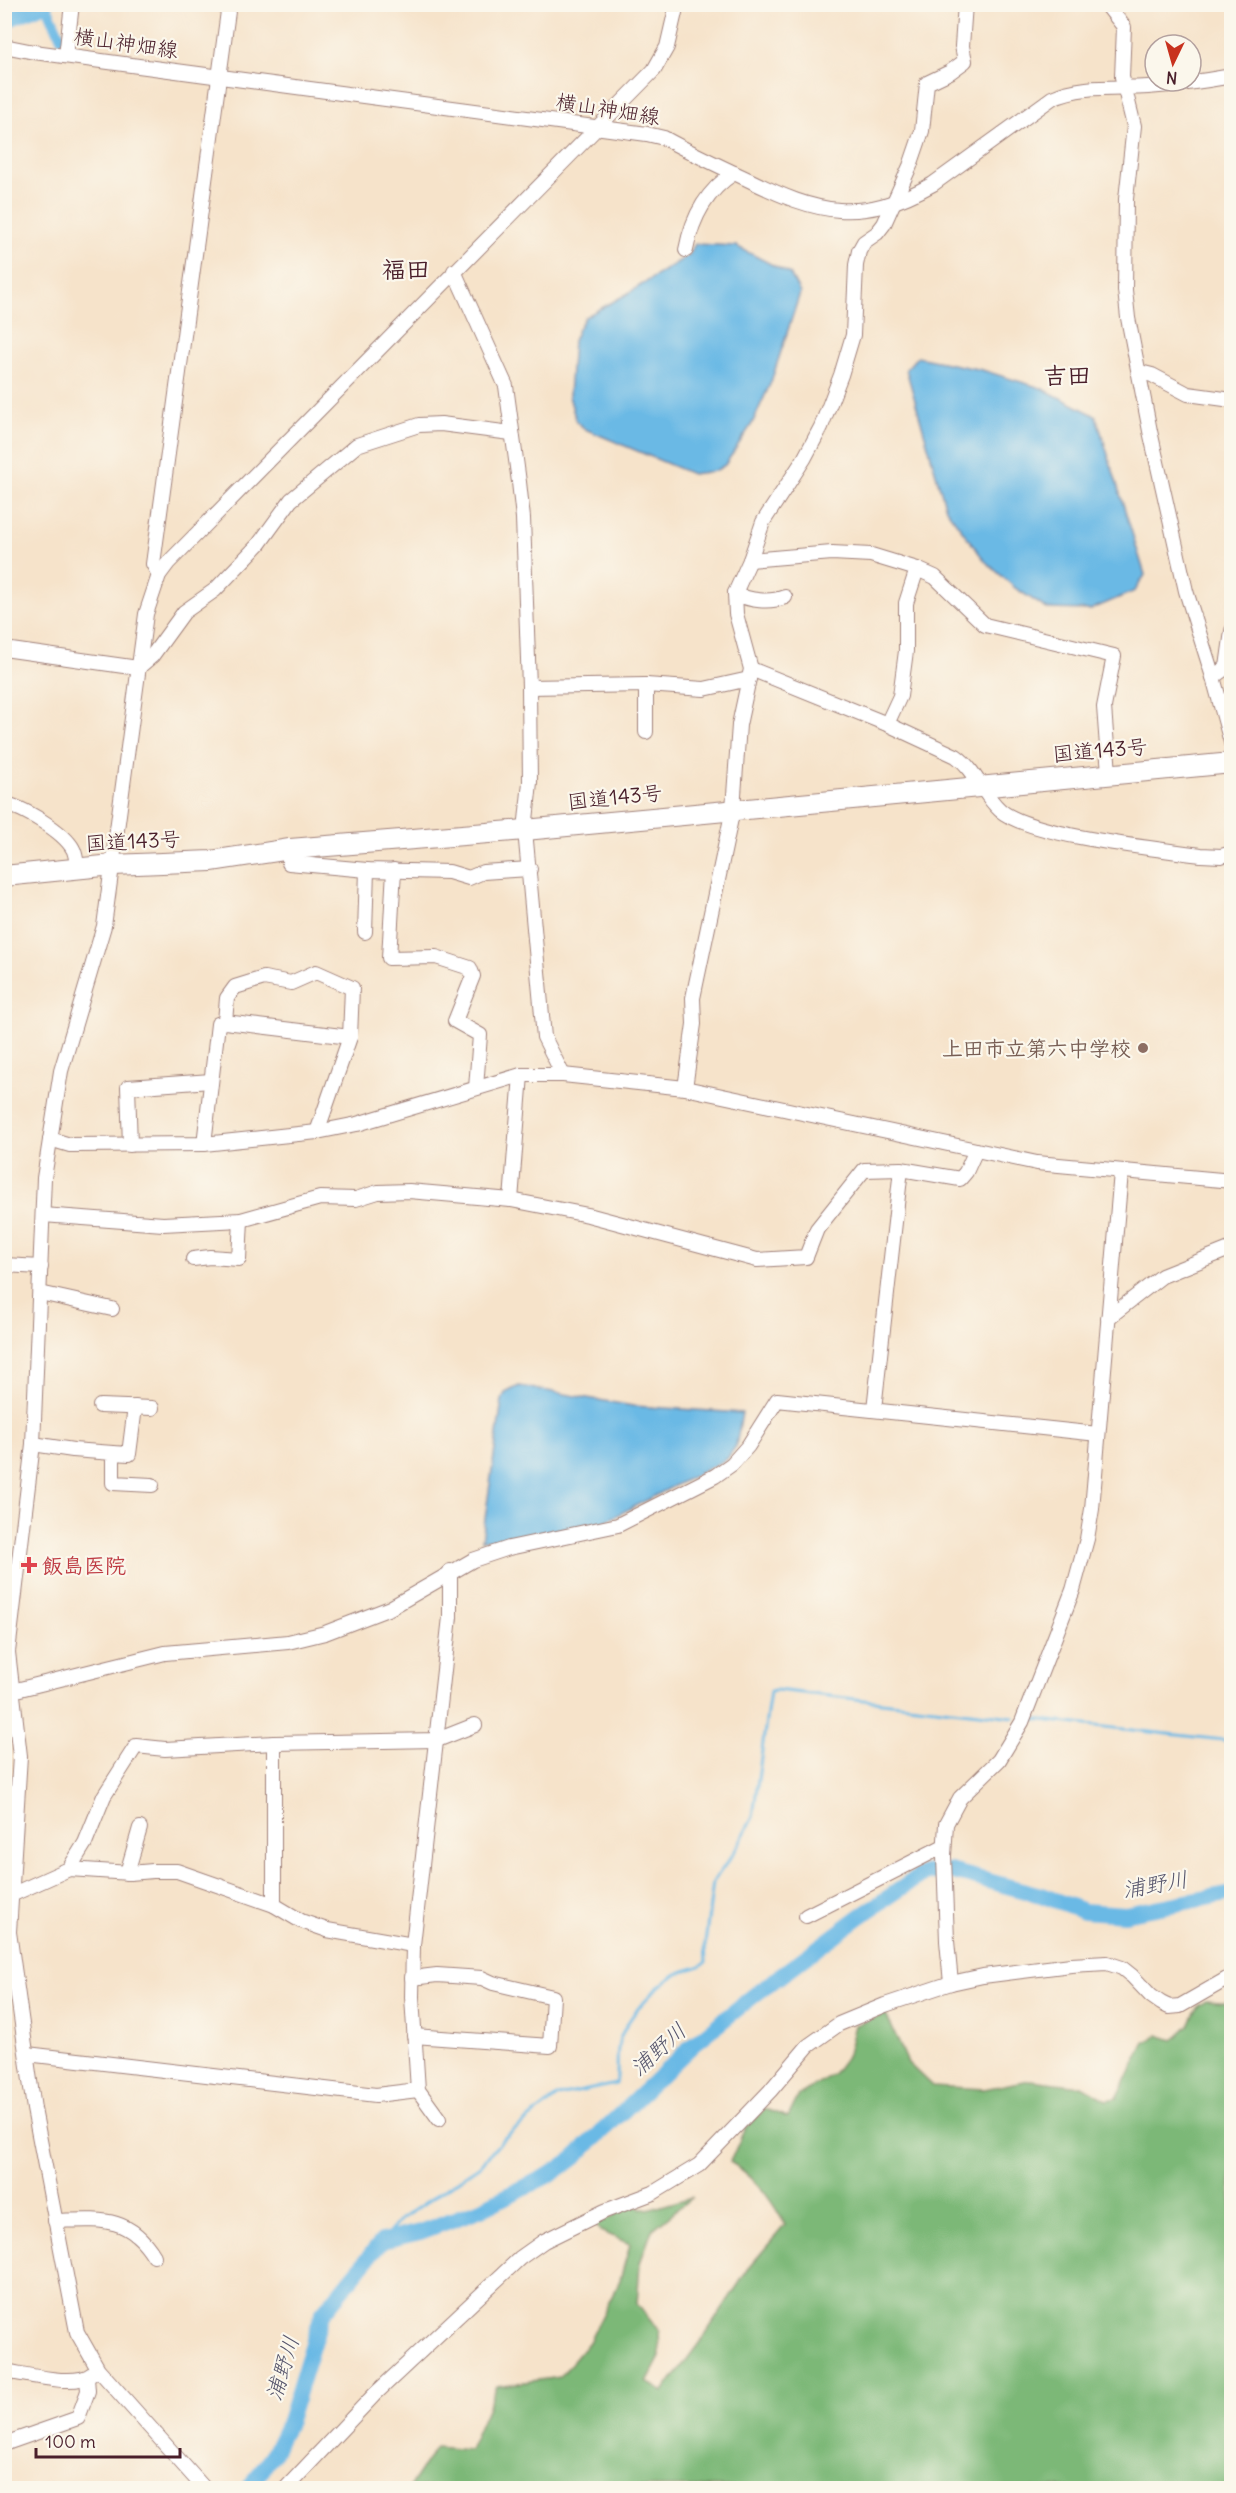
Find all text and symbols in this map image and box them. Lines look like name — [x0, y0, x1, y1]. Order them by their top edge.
street label: 横山神畑線 — [72, 22, 180, 64]
north arrow — [1143, 33, 1203, 93]
text: N — [1165, 67, 1178, 88]
street label: 横山神畑線 — [554, 87, 662, 131]
district label: 福田 — [382, 254, 430, 284]
district label: 吉田 — [1043, 360, 1091, 390]
street label: 国道143号 — [1051, 732, 1149, 768]
street label: 国道143号 — [566, 779, 664, 815]
street label: 国道143号 — [85, 825, 181, 857]
place label: 上田市立第六中学校 — [942, 1035, 1131, 1062]
marker: 上田市立第六中学校 — [1136, 1041, 1150, 1055]
place label: 飯島医院 — [42, 1552, 126, 1579]
marker: 飯島医院 — [20, 1556, 38, 1574]
water label: 浦野川 — [1120, 1864, 1190, 1904]
water label: 浦野川 — [624, 2017, 692, 2081]
water label: 浦野川 — [259, 2332, 305, 2404]
scale bar — [36, 2421, 180, 2459]
text: 100 m — [45, 2430, 96, 2453]

